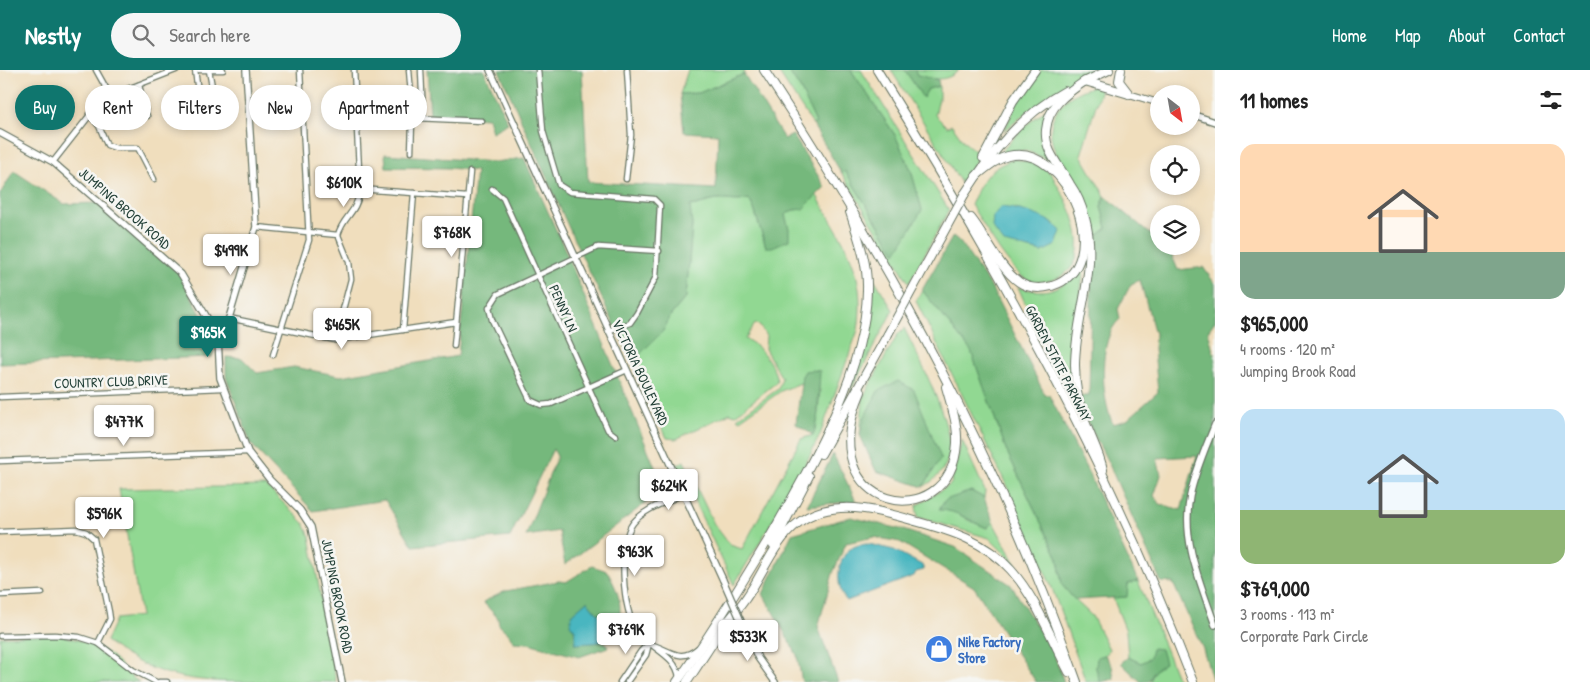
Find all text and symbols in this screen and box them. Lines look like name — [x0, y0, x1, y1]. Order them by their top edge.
search box — [111, 13, 461, 58]
text: Nestly — [25, 19, 81, 51]
icon: search — [129, 21, 157, 49]
text: Search here — [169, 22, 251, 48]
text: Home — [1332, 23, 1367, 48]
text: Map — [1395, 23, 1420, 48]
text: About — [1448, 23, 1485, 48]
text: Contact — [1513, 23, 1565, 48]
chip: Buy — [15, 85, 75, 130]
chip: Rent — [85, 85, 151, 130]
chip: Filters — [161, 85, 239, 130]
chip: New — [249, 85, 311, 130]
chip: Apartment — [321, 85, 427, 130]
north arrow — [1150, 85, 1200, 135]
map controls — [1150, 85, 1200, 255]
text: 11 homes — [1240, 86, 1308, 115]
icon: filters — [1537, 86, 1565, 114]
button: locate — [1150, 145, 1200, 195]
street label: JUMPING BROOK ROAD — [75, 163, 175, 253]
pin: $610K — [309, 166, 379, 208]
text: $610K — [326, 171, 362, 193]
icon: home — [1358, 176, 1448, 266]
button: layers — [1150, 205, 1200, 255]
pin: $768K — [417, 216, 487, 258]
text: $768K — [433, 221, 471, 243]
pin: $499K — [196, 234, 266, 276]
text: $499K — [214, 239, 248, 261]
street label: PENNY LN — [545, 281, 583, 335]
street label: GARDEN STATE PARKWAY — [1021, 302, 1097, 425]
pin: $465K — [307, 308, 377, 350]
text: $965,000 — [1240, 309, 1308, 338]
text: $465K — [324, 313, 360, 335]
pin: $965K — [173, 316, 243, 358]
street label: VICTORIA BOULEVARD — [608, 316, 674, 428]
text: $965K — [190, 321, 226, 343]
text: 4 rooms · 120 m² — [1240, 338, 1335, 360]
text: Jumping Brook Road — [1240, 360, 1355, 382]
street label: COUNTRY CLUB DRIVE — [54, 370, 168, 392]
pin: $477K — [89, 404, 159, 447]
text: $477K — [105, 410, 143, 432]
icon: home — [1358, 441, 1448, 531]
pin: $624K — [634, 468, 704, 511]
text: $624K — [651, 474, 687, 496]
pin: $596K — [69, 496, 139, 539]
text: $596K — [86, 502, 122, 524]
pin: $963K — [600, 534, 670, 577]
street label: JUMPING BROOK ROAD — [318, 537, 358, 655]
text: $963K — [617, 540, 653, 562]
text: $769,000 — [1240, 574, 1310, 603]
text: 3 rooms · 113 m² — [1240, 603, 1335, 625]
pin: $769K — [591, 612, 661, 655]
text: $769K — [608, 618, 644, 640]
pin: $533K — [713, 620, 783, 662]
text: $533K — [729, 625, 767, 647]
text: Corporate Park Circle — [1240, 625, 1368, 647]
place label: Nike Factory Store — [958, 632, 1021, 667]
shop icon: Nike Factory Store — [924, 634, 954, 664]

